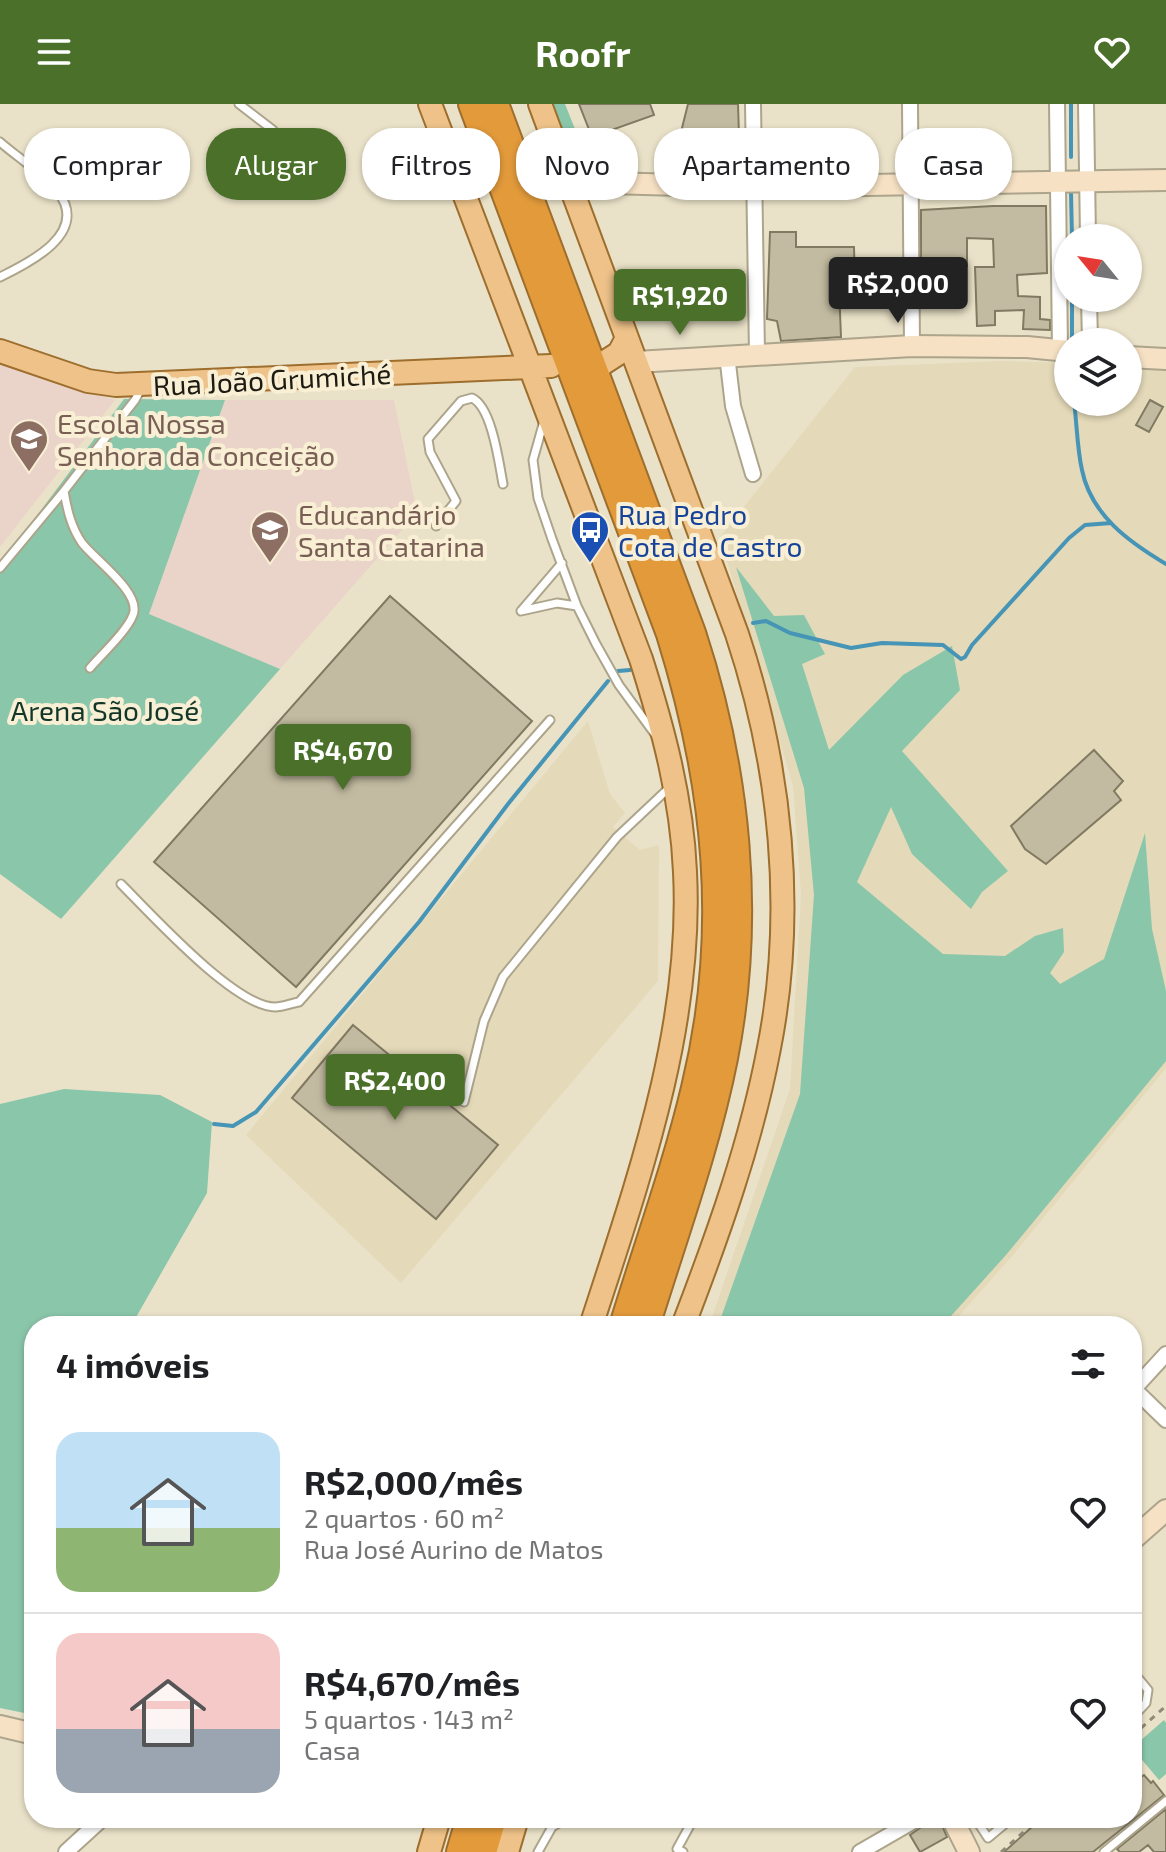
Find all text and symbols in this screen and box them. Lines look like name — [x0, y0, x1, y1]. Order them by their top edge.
icon: menu — [32, 30, 76, 74]
icon: heart — [1090, 30, 1134, 74]
text: Roofr — [535, 31, 631, 74]
chip: Comprar — [24, 128, 190, 200]
chip: Alugar — [206, 128, 346, 200]
chip: Filtros — [362, 128, 500, 200]
chip: Novo — [516, 128, 638, 200]
chip: Apartamento — [654, 128, 879, 200]
chip: Casa — [895, 128, 1012, 200]
north arrow — [1054, 224, 1142, 312]
map controls — [1054, 224, 1142, 416]
pin: R$2,000 — [824, 257, 972, 325]
text: R$2,000 — [847, 267, 949, 298]
pin: R$1,920 — [606, 269, 754, 337]
text: R$1,920 — [632, 279, 728, 310]
button: layers — [1054, 328, 1142, 416]
street label: Rua João Grumiché — [152, 356, 392, 402]
place label: Escola Nossa Senhora da Conceição — [57, 406, 335, 473]
school or university icon: Escola Nossa Senhora da Conceição — [8, 418, 50, 473]
place label: Educandário Santa Catarina — [298, 497, 485, 563]
place label: Rua Pedro Cota de Castro — [618, 497, 802, 563]
school or university icon: Educandário Santa Catarina — [249, 509, 291, 564]
bus stop icon: Rua Pedro Cota de Castro — [569, 509, 611, 564]
park label: Arena São José — [11, 693, 199, 727]
pin: R$4,670 — [269, 724, 417, 792]
text: R$4,670 — [293, 734, 393, 765]
pin: R$2,400 — [321, 1054, 469, 1122]
text: R$2,400 — [344, 1064, 446, 1095]
icon: filters — [1066, 1342, 1110, 1386]
text: 4 imóveis — [56, 1344, 210, 1385]
text: R$2,000/mês — [304, 1461, 523, 1502]
icon: home — [120, 1464, 216, 1560]
icon: heart — [1066, 1490, 1110, 1534]
text: 2 quartos · 60 m² — [304, 1502, 504, 1533]
text: Rua José Aurino de Matos — [304, 1533, 604, 1564]
text: R$4,670/mês — [304, 1662, 520, 1703]
icon: home — [120, 1665, 216, 1761]
icon: heart — [1066, 1691, 1110, 1735]
text: 5 quartos · 143 m² — [304, 1703, 514, 1734]
text: Casa — [304, 1734, 361, 1765]

